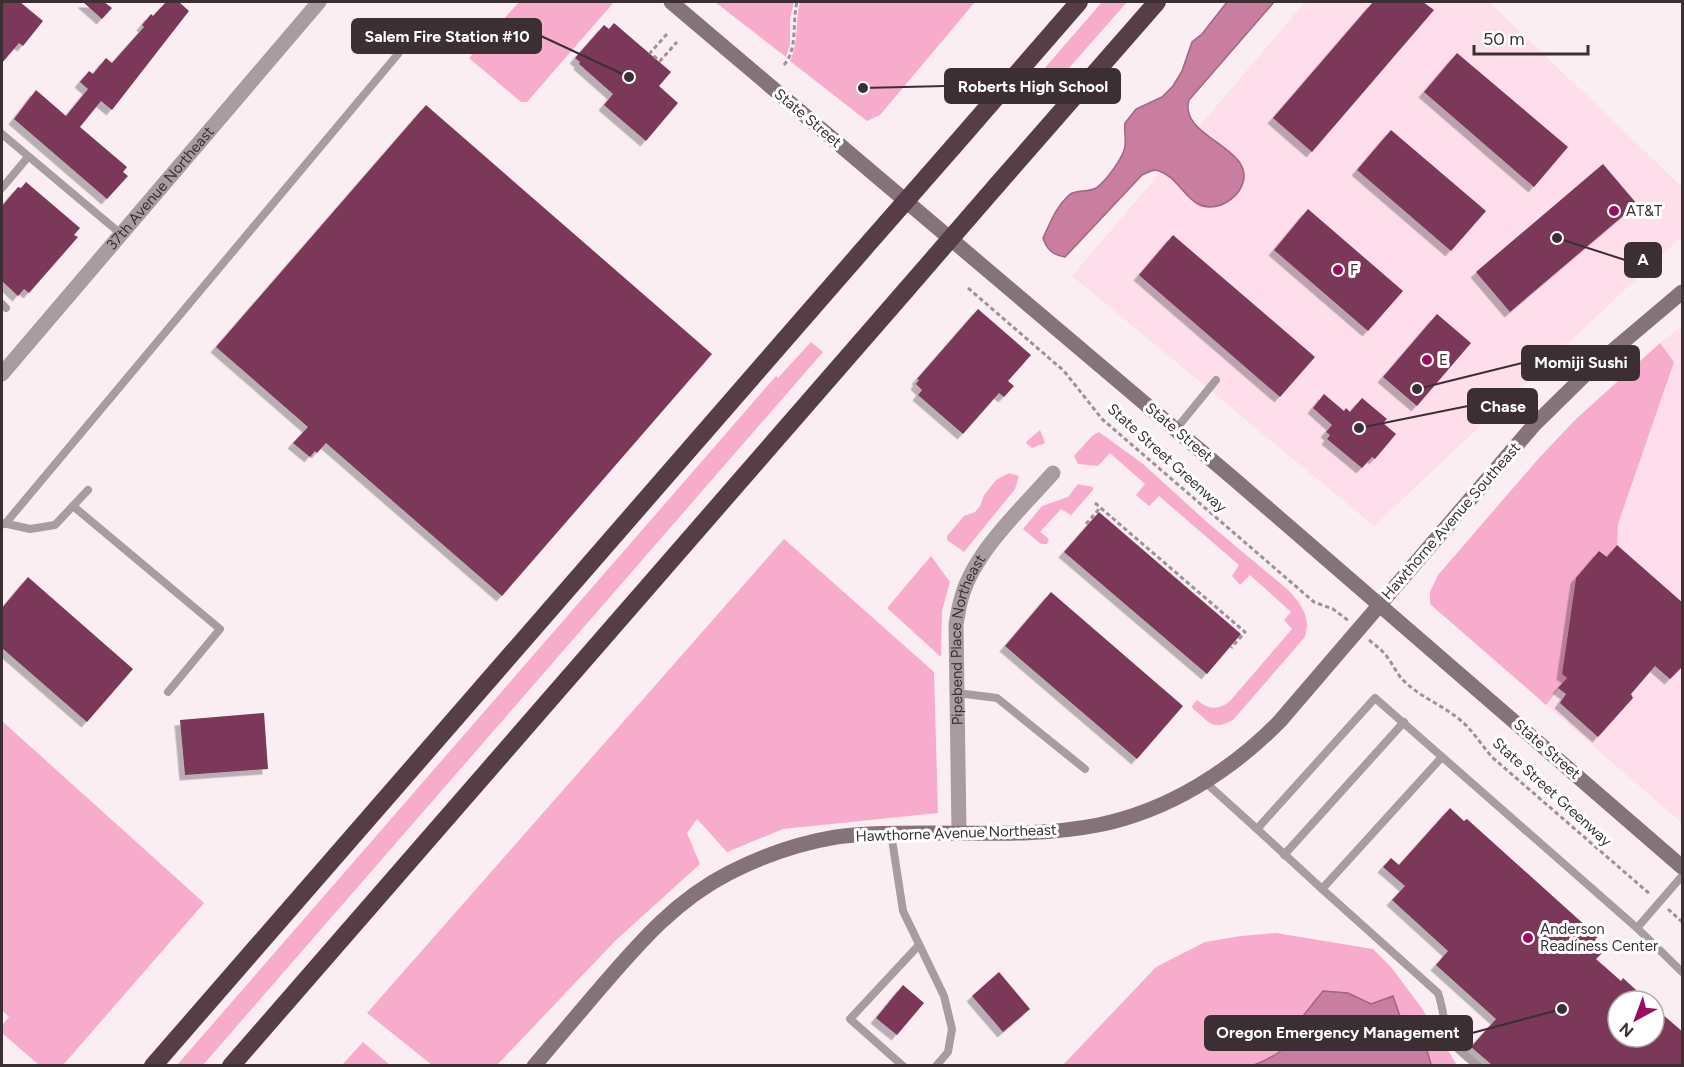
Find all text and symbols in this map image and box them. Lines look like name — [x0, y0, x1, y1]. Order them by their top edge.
scale bar — [1474, 18, 1588, 56]
callout: Salem Fire Station #10 — [352, 19, 541, 53]
text: Salem Fire Station #10 — [364, 27, 530, 46]
text: 50 m — [1483, 28, 1525, 50]
callout: Roberts High School — [945, 69, 1120, 103]
text: Roberts High School — [958, 77, 1108, 96]
street label: State Street — [771, 85, 845, 151]
street label: 37th Avenue Northeast — [103, 123, 218, 254]
place label: AT&T — [1626, 202, 1663, 220]
marker: AT&T — [1607, 204, 1621, 218]
callout: A — [1625, 243, 1661, 277]
text: A — [1637, 250, 1649, 269]
place label: F — [1350, 261, 1358, 279]
marker: F — [1331, 263, 1345, 277]
callout: Momiji Sushi — [1522, 346, 1639, 380]
place label: E — [1439, 351, 1448, 369]
marker: E — [1420, 353, 1434, 367]
text: Momiji Sushi — [1534, 353, 1628, 372]
callout: Chase — [1468, 389, 1537, 423]
text: Chase — [1480, 397, 1526, 416]
street label: State Street — [1142, 399, 1216, 465]
street label: State Street Greenway — [1104, 400, 1230, 516]
street label: Hawthorne Avenue Southeast — [1378, 439, 1524, 603]
street label: Pipebend Place Northeast — [947, 551, 989, 726]
street label: State Street — [1510, 715, 1584, 783]
street label: State Street Greenway — [1489, 734, 1615, 850]
street label: Hawthorne Avenue Northeast — [855, 820, 1057, 846]
place label: Anderson Readiness Center — [1540, 920, 1658, 955]
marker: Anderson Readiness Center — [1521, 931, 1535, 945]
north arrow — [1606, 989, 1666, 1049]
callout: Oregon Emergency Management — [1205, 1016, 1472, 1050]
text: N — [1616, 1019, 1637, 1041]
text: Oregon Emergency Management — [1216, 1023, 1460, 1042]

